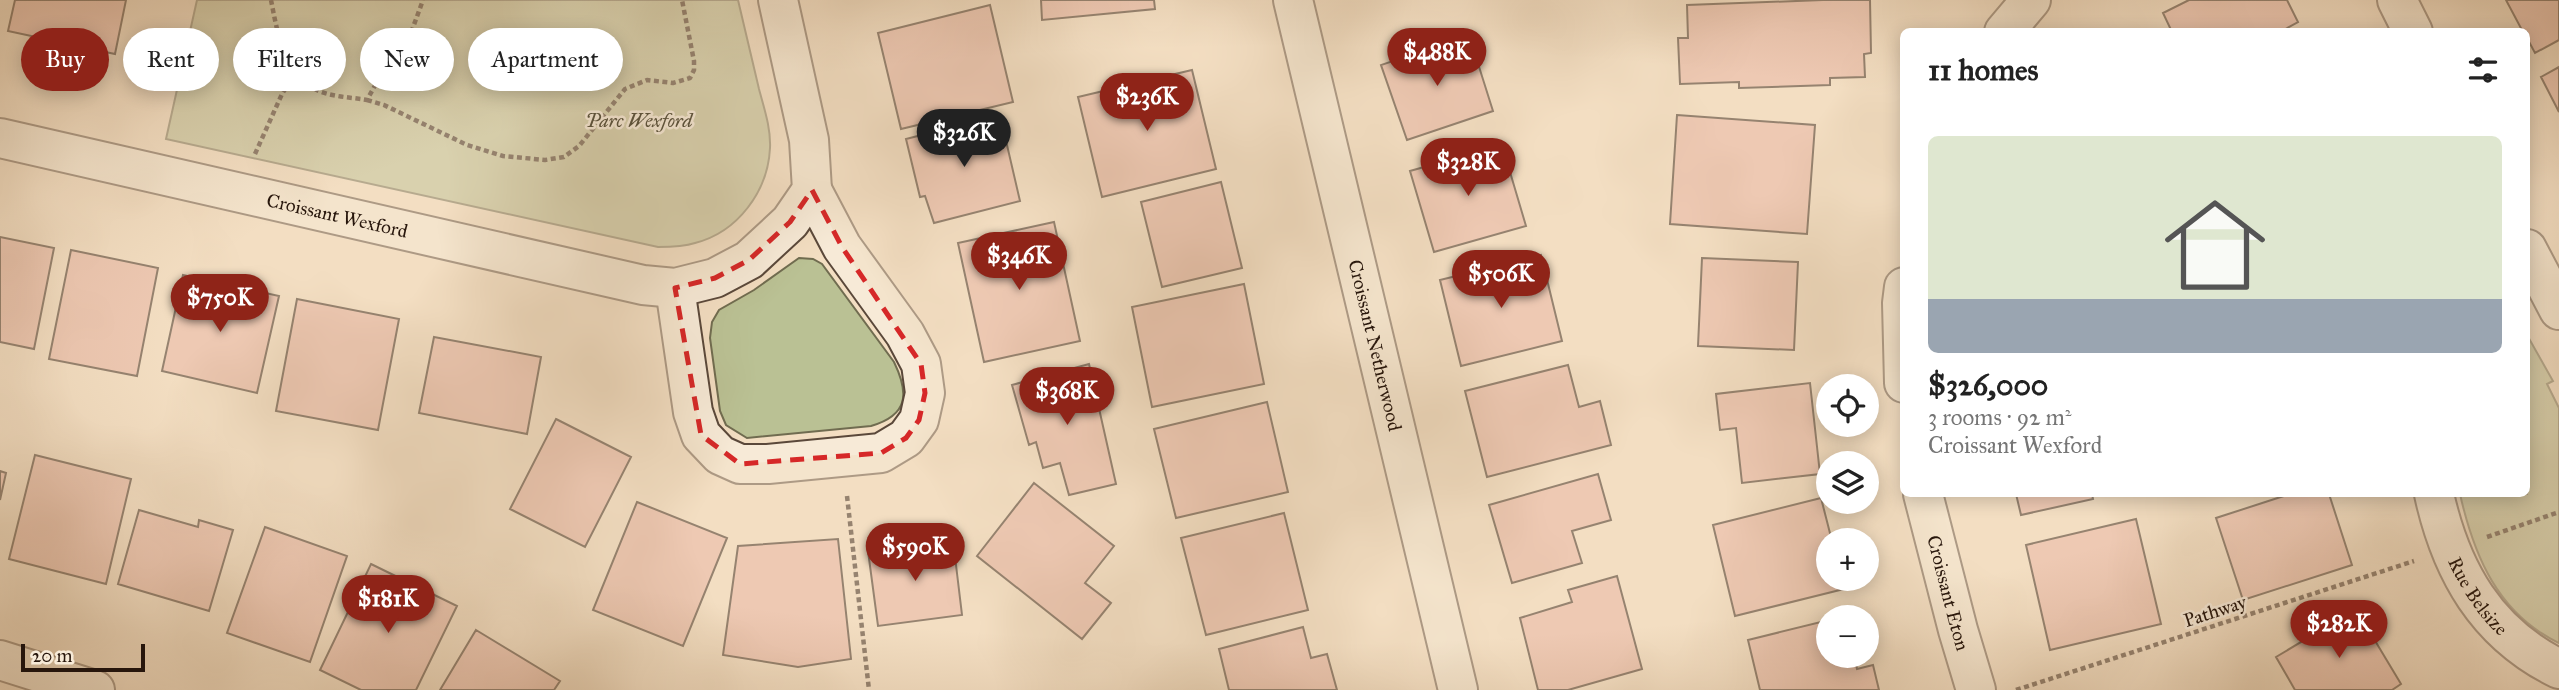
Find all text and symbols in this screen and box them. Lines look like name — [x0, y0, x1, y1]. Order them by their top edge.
chip: Buy — [21, 28, 109, 91]
chip: Rent — [123, 28, 219, 91]
chip: Filters — [233, 28, 346, 91]
chip: New — [360, 28, 454, 91]
chip: Apartment — [468, 28, 623, 91]
pin: $488K — [1388, 28, 1486, 88]
text: $488K — [1403, 37, 1471, 65]
icon: filters — [2464, 51, 2502, 89]
text: 11 homes — [1928, 52, 2039, 88]
pin: $236K — [1098, 74, 1196, 133]
text: $236K — [1116, 82, 1178, 110]
park label: Parc Wexford — [586, 109, 694, 132]
pin: $326K — [915, 110, 1013, 169]
text: $326K — [933, 118, 995, 146]
pin: $328K — [1419, 138, 1517, 198]
text: $328K — [1437, 147, 1499, 175]
icon: home — [2152, 182, 2278, 308]
street label: Croissant Wexford — [265, 188, 411, 242]
pin: $346K — [970, 232, 1068, 292]
text: $346K — [987, 241, 1051, 269]
pin: $506K — [1452, 250, 1550, 310]
street label: Croissant Netherwood — [1344, 257, 1407, 434]
text: $506K — [1468, 259, 1534, 287]
pin: $750K — [171, 274, 269, 334]
text: $750K — [187, 283, 253, 311]
text: $326,000 — [1928, 367, 2048, 403]
pin: $368K — [1018, 368, 1116, 427]
map controls — [1816, 374, 1879, 668]
button: locate — [1816, 374, 1879, 437]
text: $368K — [1035, 376, 1099, 404]
text: 3 rooms · 92 m² — [1928, 403, 2071, 431]
text: Croissant Wexford — [1928, 431, 2102, 459]
button: layers — [1816, 451, 1879, 514]
pin: $590K — [866, 524, 964, 583]
button: + — [1816, 528, 1879, 591]
text: $590K — [882, 532, 948, 560]
street label: Croissant Eton — [1923, 533, 1975, 653]
street label: Rue Belsize — [2444, 553, 2513, 640]
pin: $181K — [339, 576, 437, 635]
text: $181K — [358, 584, 418, 612]
street label: Pathway — [2181, 590, 2250, 632]
pin: $282K — [2290, 600, 2388, 660]
button: − — [1816, 605, 1879, 668]
text: $282K — [2306, 609, 2372, 637]
scale bar — [21, 641, 145, 673]
text: 20 m — [32, 644, 73, 667]

